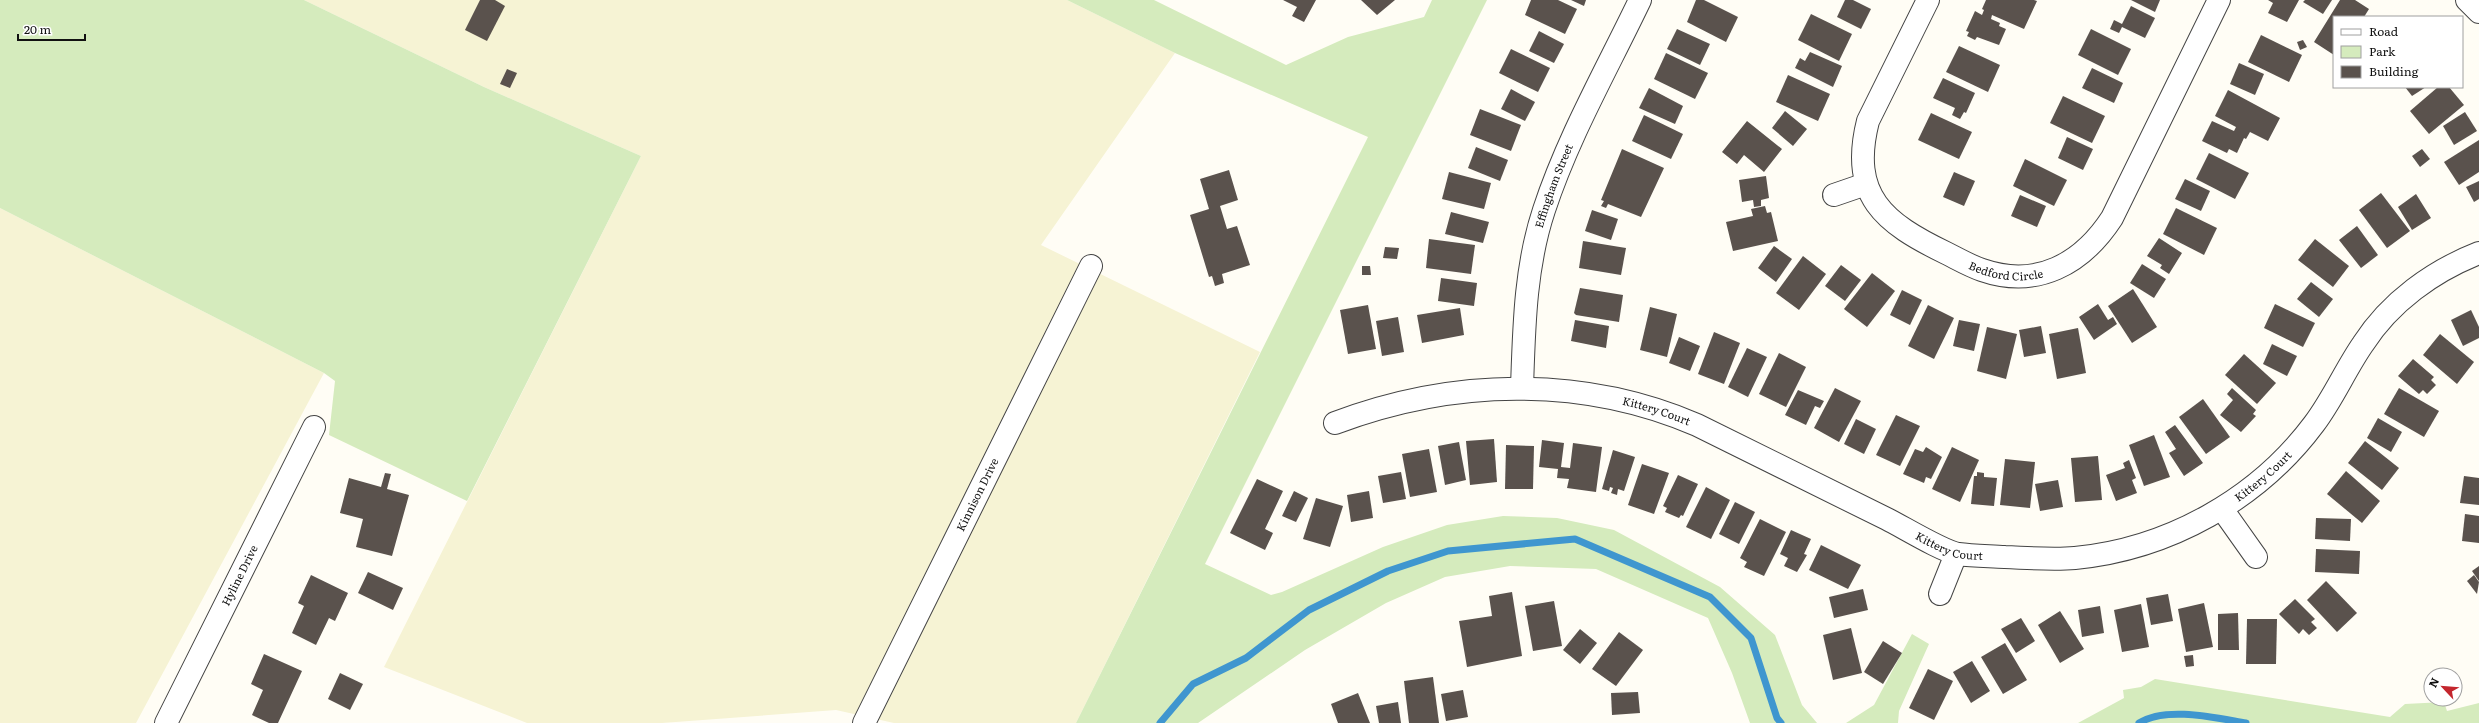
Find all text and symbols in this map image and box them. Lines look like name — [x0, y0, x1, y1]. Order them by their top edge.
scale bar — [18, 16, 85, 42]
legend — [2333, 16, 2463, 88]
text: 20 m — [24, 20, 51, 38]
text: Road — [2369, 22, 2399, 40]
text: Park — [2369, 42, 2396, 60]
text: Building — [2369, 62, 2419, 80]
street label: Effingham Street — [1530, 140, 1576, 229]
street label: Bedford Circle — [1967, 257, 2045, 283]
street label: Kittery Court — [1621, 392, 1694, 429]
street label: Kittery Court — [2231, 446, 2295, 505]
street label: Kinnison Drive — [952, 455, 1002, 534]
street label: Kittery Court — [1913, 527, 1984, 563]
street label: Hyline Drive — [217, 542, 261, 608]
north arrow — [2423, 667, 2463, 707]
text: N — [2424, 675, 2442, 690]

